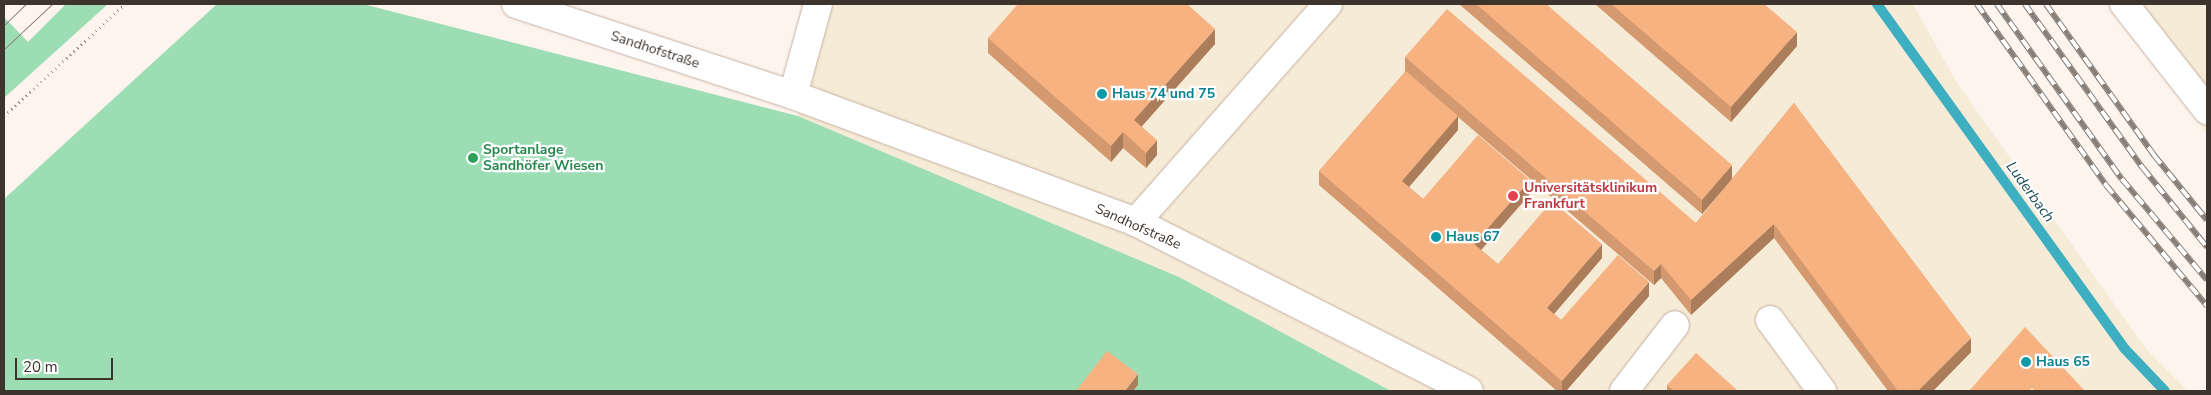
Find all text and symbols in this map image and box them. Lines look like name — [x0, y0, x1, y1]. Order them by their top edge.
street label: Sandhofstraße — [608, 28, 702, 72]
place label: Haus 74 und 75 — [1112, 86, 1215, 102]
marker: Haus 74 und 75 — [1096, 88, 1108, 100]
place label: Sportanlage Sandhöfer Wiesen — [483, 142, 603, 174]
marker: Sportanlage Sandhöfer Wiesen — [467, 152, 479, 164]
water label: Luderbach — [2002, 158, 2058, 226]
place label: Universitätsklinikum Frankfurt — [1524, 180, 1657, 212]
marker: Universitätsklinikum Frankfurt — [1506, 189, 1520, 203]
street label: Sandhofstraße — [1092, 201, 1184, 253]
place label: Haus 67 — [1446, 229, 1500, 245]
marker: Haus 67 — [1430, 231, 1442, 243]
scale bar — [18, 348, 115, 380]
place label: Haus 65 — [2036, 354, 2090, 370]
marker: Haus 65 — [2020, 356, 2032, 368]
text: 20 m — [23, 357, 58, 377]

